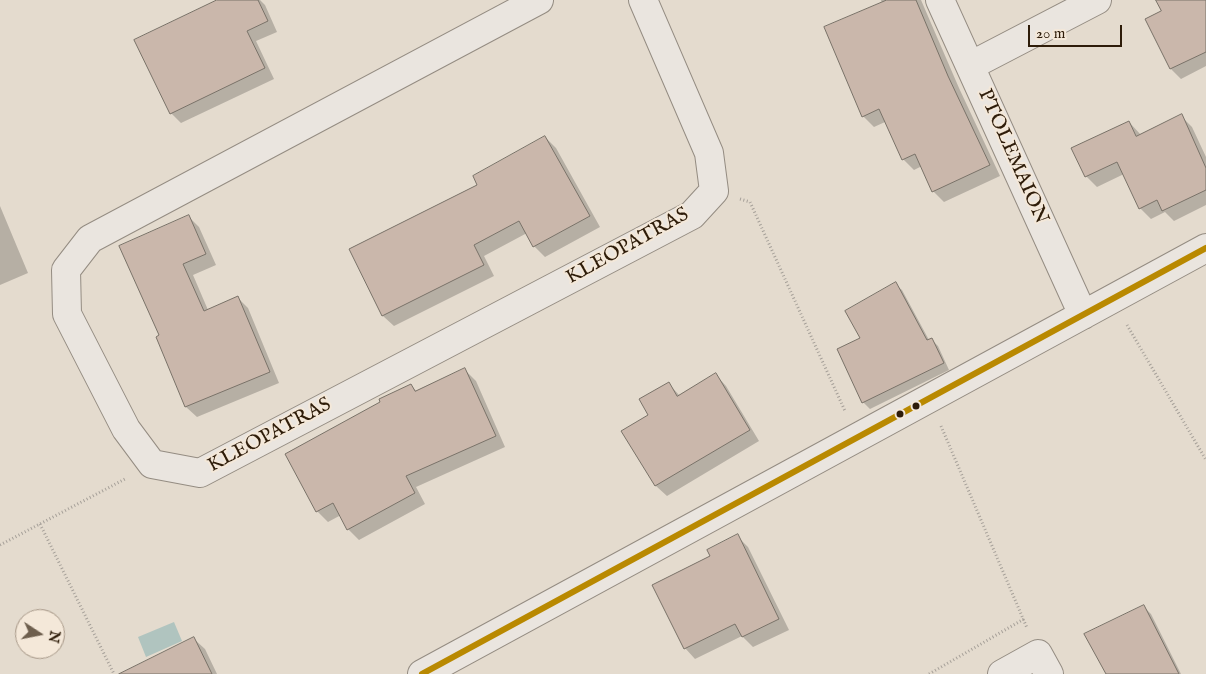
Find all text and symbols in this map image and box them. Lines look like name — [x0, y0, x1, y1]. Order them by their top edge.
scale bar — [1031, 15, 1125, 47]
text: 20 m — [1036, 24, 1065, 43]
street label: PTOLEMAION — [972, 86, 1052, 228]
street label: KLEOPATRAS — [563, 203, 693, 291]
street label: KLEOPATRAS — [204, 393, 336, 479]
unlabelled marker — [911, 401, 921, 411]
unlabelled marker — [895, 409, 905, 419]
north arrow — [15, 609, 65, 659]
text: N — [44, 629, 64, 644]

